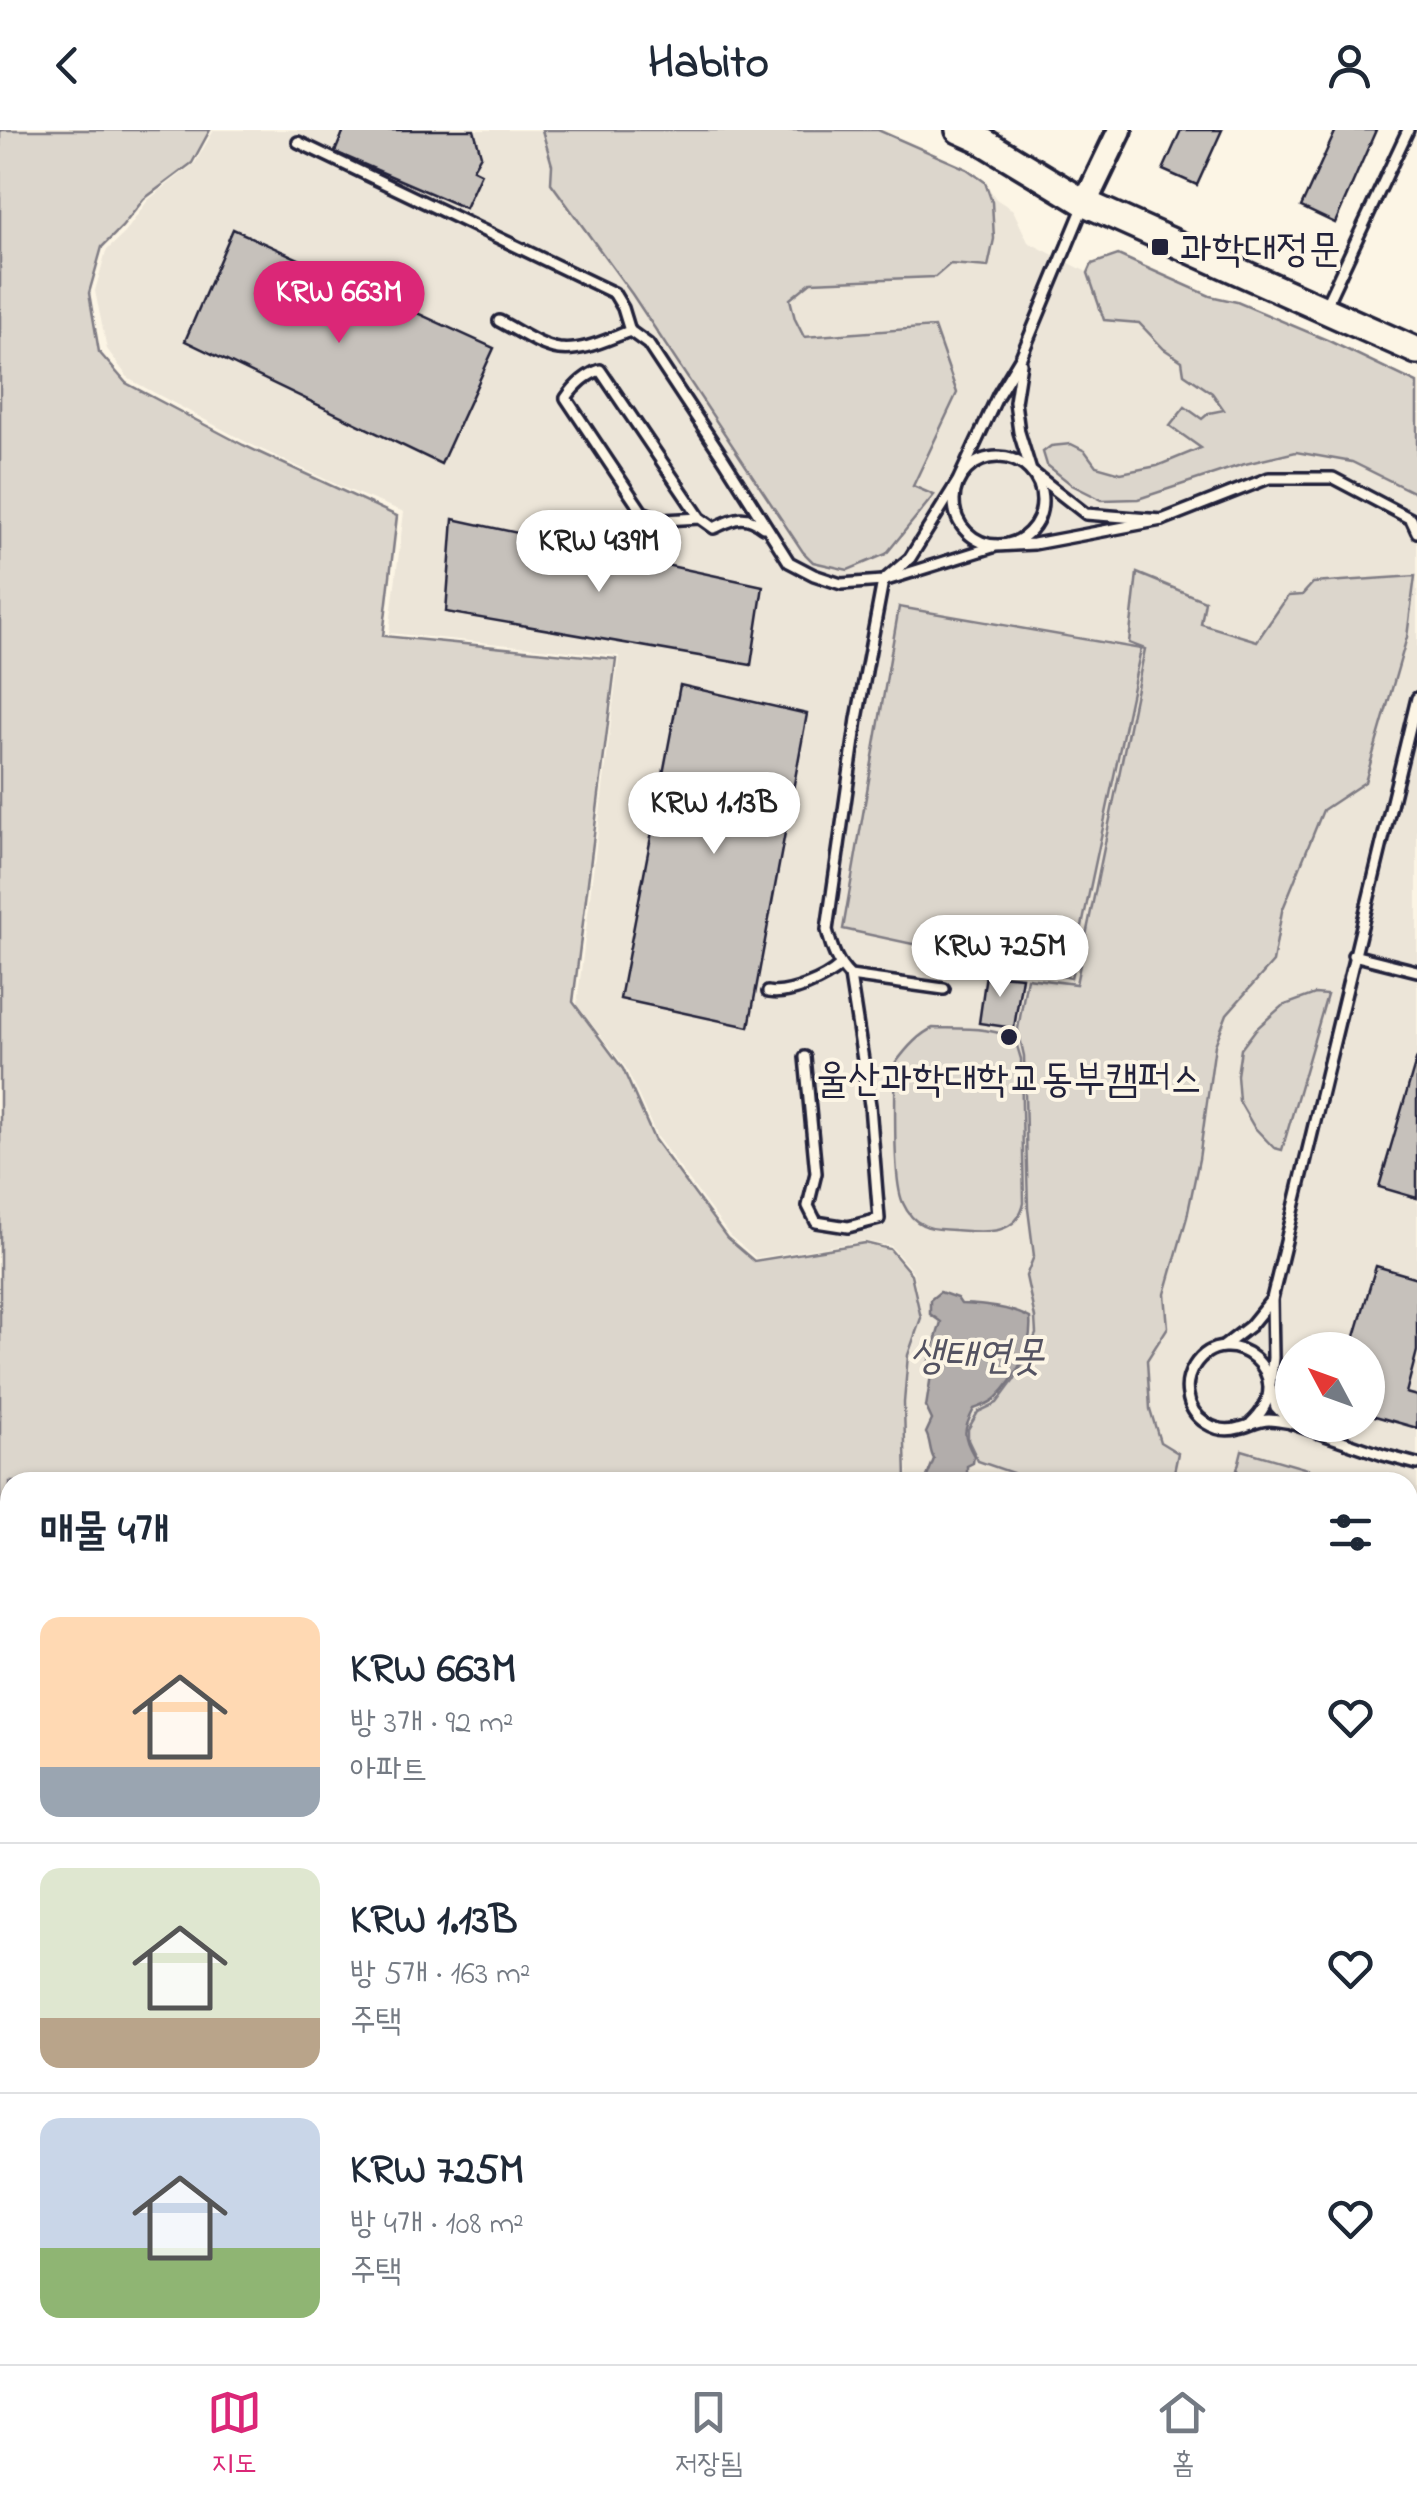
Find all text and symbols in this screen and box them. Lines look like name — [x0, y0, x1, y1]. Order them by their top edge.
text: Habito — [648, 32, 769, 98]
icon: back — [40, 38, 95, 93]
icon: person — [1322, 38, 1377, 93]
place label: 과학대정문 — [1180, 222, 1341, 281]
marker: 과학대정문 — [1149, 236, 1171, 258]
pin: KRW 663M — [236, 261, 442, 346]
text: KRW 663M — [276, 270, 402, 317]
pin: KRW 439M — [496, 510, 702, 595]
text: KRW 439M — [538, 519, 660, 566]
pin: KRW 1.13B — [600, 772, 828, 857]
text: KRW 1.13B — [650, 781, 778, 828]
pin: KRW 725M — [897, 915, 1103, 1000]
text: KRW 725M — [934, 924, 1066, 971]
marker: 울산과학대학교동부캠퍼스 — [998, 1026, 1020, 1048]
place label: 울산과학대학교동부캠퍼스 — [816, 1052, 1202, 1111]
water label: 생태연못 — [909, 1327, 1046, 1388]
north arrow — [1275, 1332, 1385, 1442]
map controls — [1275, 1332, 1385, 1442]
text: 매물 4개 — [40, 1502, 169, 1563]
icon: filters — [1323, 1505, 1378, 1560]
text: KRW 663M — [350, 1640, 516, 1701]
icon: home — [120, 1657, 240, 1777]
icon: heart — [1323, 1690, 1378, 1745]
text: 방 3개 · 92 m² — [350, 1701, 513, 1748]
text: 아파트 — [350, 1748, 427, 1795]
text: KRW 1.13B — [350, 1891, 518, 1952]
icon: home — [120, 1908, 240, 2028]
icon: heart — [1323, 1941, 1378, 1996]
text: 방 5개 · 163 m² — [350, 1952, 530, 1999]
text: 주택 — [350, 1999, 402, 2046]
text: KRW 725M — [350, 2141, 524, 2202]
icon: home — [120, 2158, 240, 2278]
icon: heart — [1323, 2191, 1378, 2246]
text: 방 4개 · 108 m² — [350, 2202, 524, 2249]
text: 주택 — [350, 2249, 402, 2296]
tab: 지도 — [207, 2385, 262, 2486]
tab: 저장됨 — [675, 2385, 742, 2486]
tab: 홈 — [1155, 2385, 1210, 2486]

